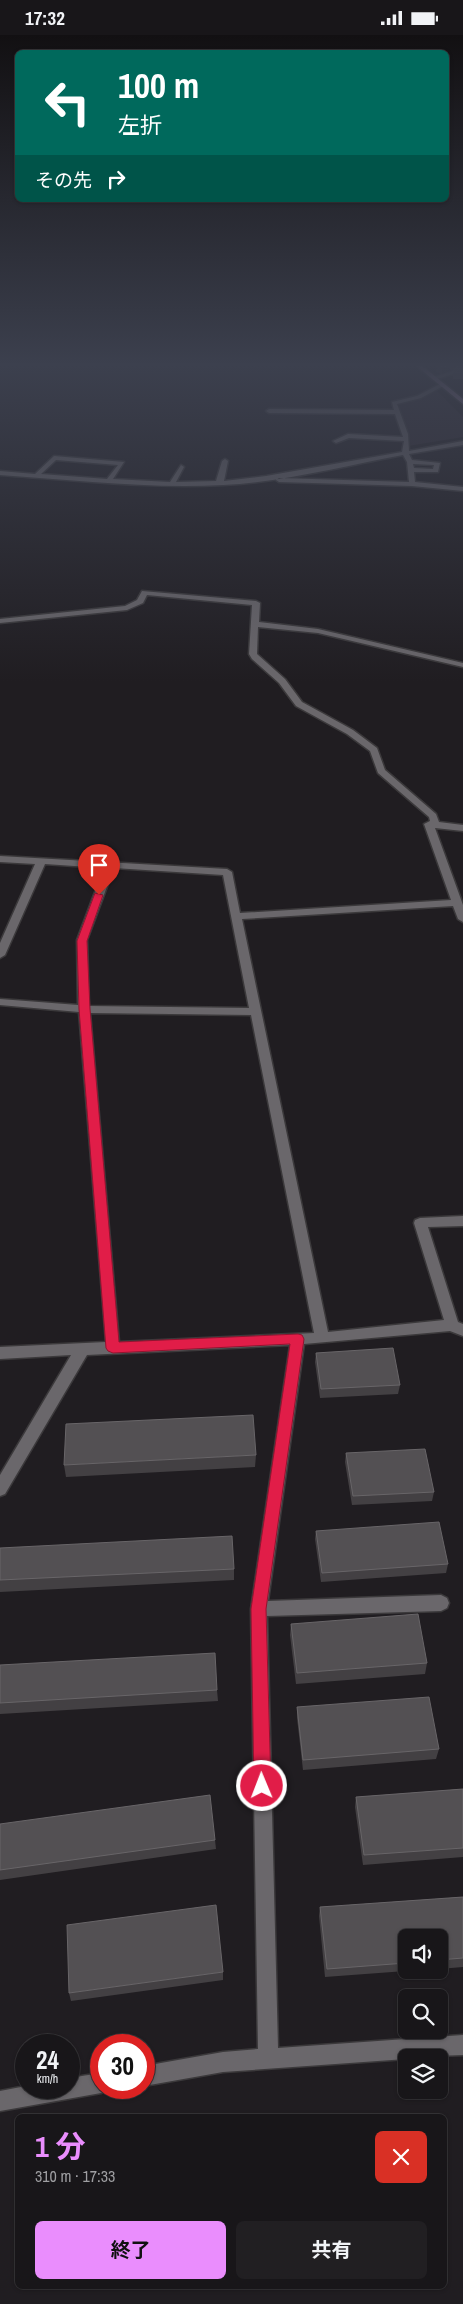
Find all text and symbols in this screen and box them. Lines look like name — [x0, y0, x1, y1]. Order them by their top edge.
text: 17:32 — [25, 5, 65, 31]
text: 100 m — [118, 62, 199, 109]
icon: left — [35, 70, 100, 135]
text: 左折 — [118, 110, 162, 140]
icon: right — [102, 165, 130, 193]
text: その先 — [35, 167, 92, 193]
pin — [78, 844, 120, 895]
icon: arrive — [85, 851, 113, 879]
position arrow — [235, 1759, 287, 1811]
map controls — [398, 1929, 448, 2099]
button: sound — [398, 1929, 448, 1979]
button: search — [398, 1989, 448, 2039]
speed limit sign: 30 — [90, 2034, 155, 2099]
text: 24 — [36, 2043, 59, 2077]
button: layers — [398, 2049, 448, 2099]
text: km/h — [37, 2071, 58, 2087]
text: 1 分 — [35, 2126, 86, 2166]
button: close — [375, 2131, 427, 2183]
text: 310 m · 17:33 — [35, 2165, 115, 2187]
button: 終了 — [35, 2221, 226, 2279]
button: 共有 — [236, 2221, 427, 2279]

